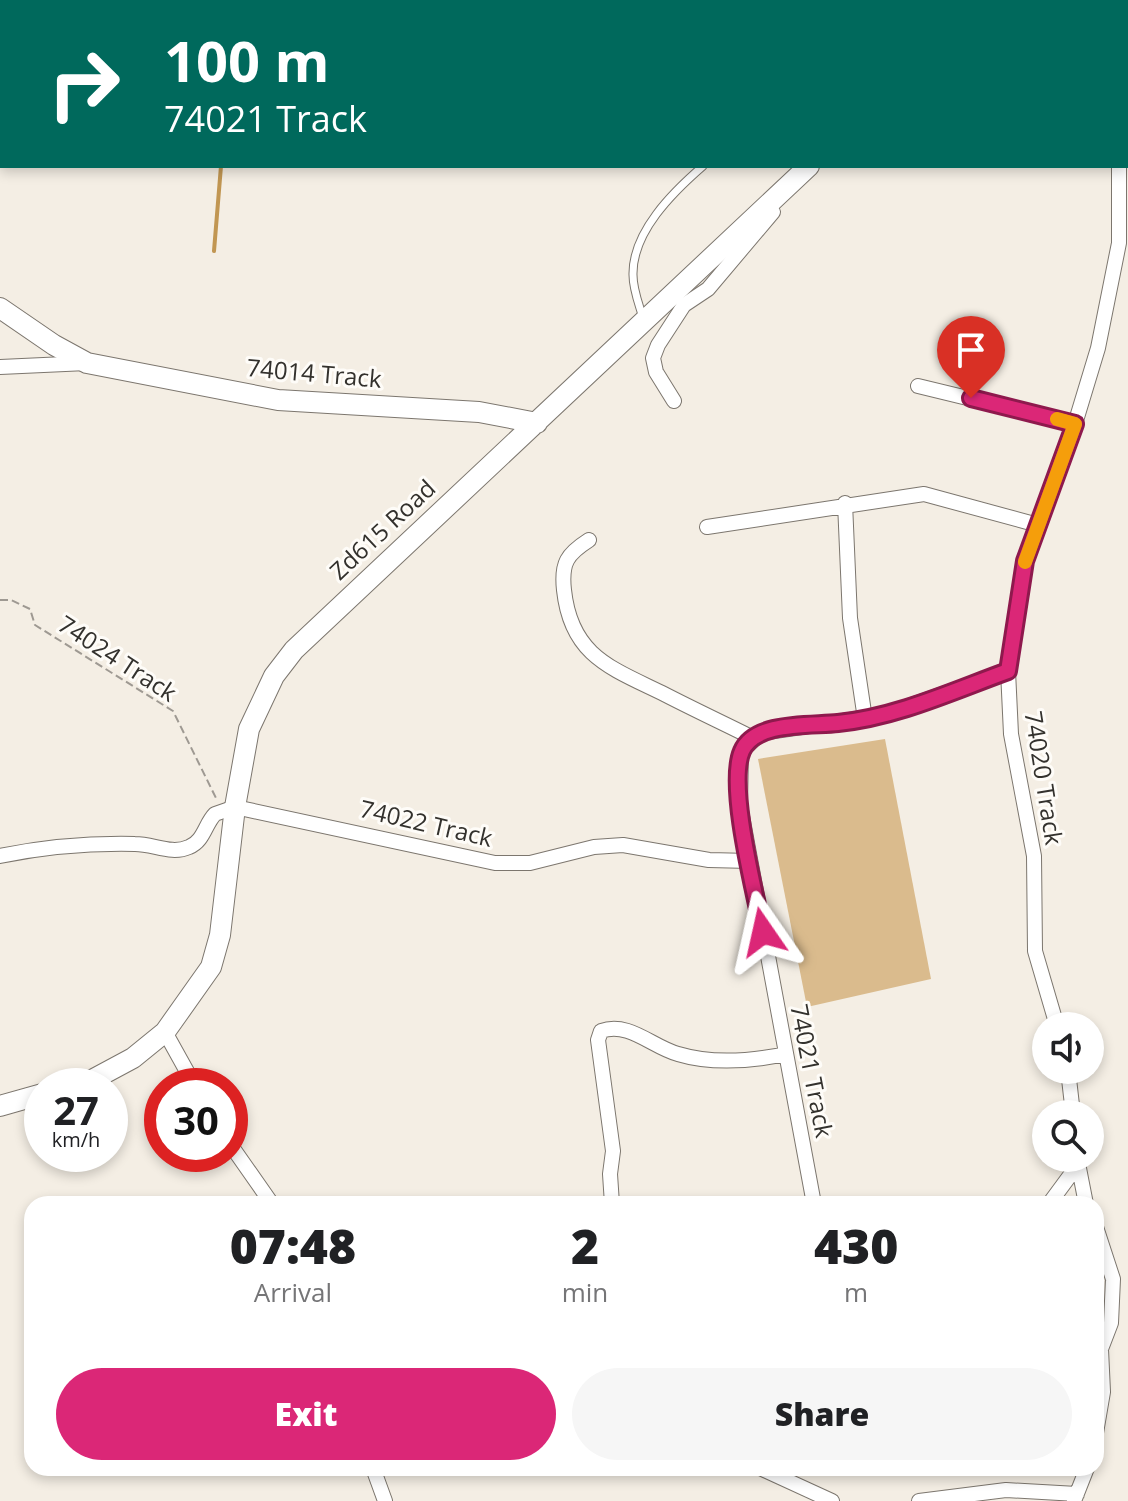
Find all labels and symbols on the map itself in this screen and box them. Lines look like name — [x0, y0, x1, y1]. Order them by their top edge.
pin — [937, 316, 1005, 398]
street label: 74014 Track — [245, 350, 383, 395]
street label: Zd615 Road — [322, 471, 442, 586]
street label: 74024 Track — [52, 607, 184, 709]
street label: 74020 Track — [1018, 708, 1071, 848]
street label: 74022 Track — [357, 791, 496, 854]
position arrow — [721, 890, 805, 974]
street label: 74021 Track — [783, 1001, 842, 1141]
speed limit sign: 30 — [144, 1068, 248, 1172]

